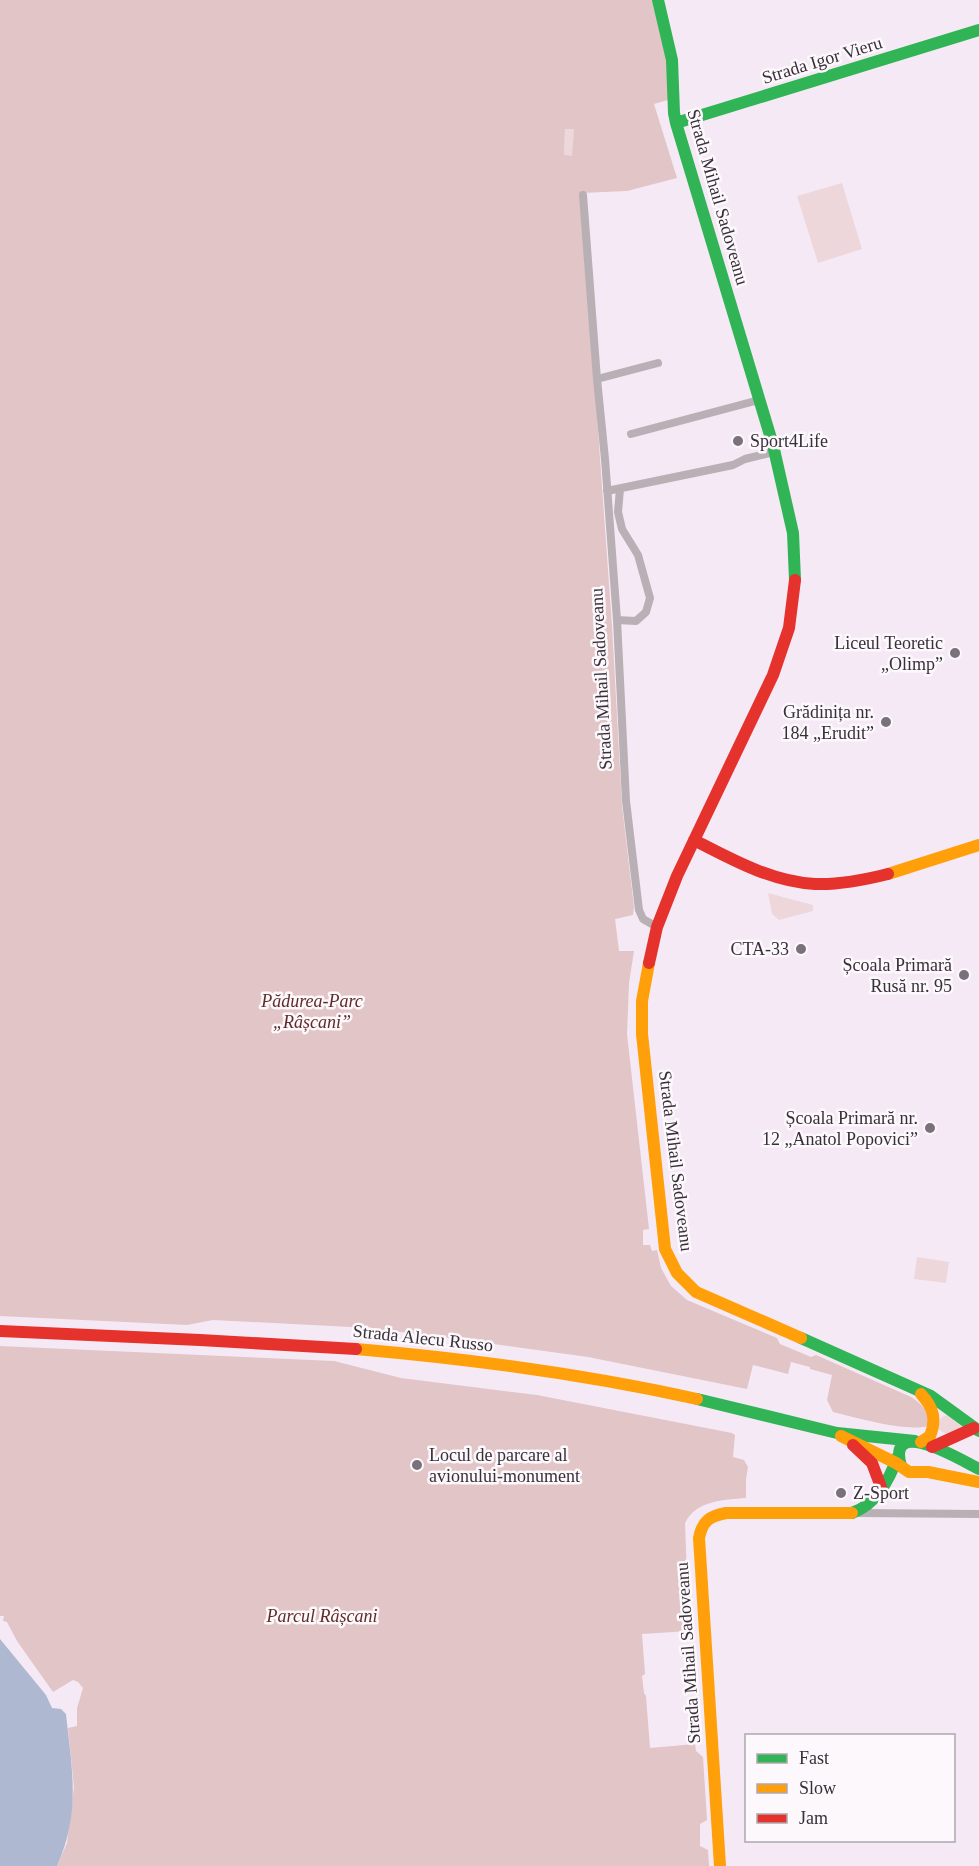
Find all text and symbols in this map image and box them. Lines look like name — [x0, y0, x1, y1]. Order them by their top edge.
street label: Strada Igor Vieru — [760, 32, 884, 88]
street label: Strada Mihail Sadoveanu — [683, 107, 753, 287]
place label: Sport4Life — [750, 431, 828, 451]
marker: Sport4Life — [731, 434, 745, 448]
street label: Strada Mihail Sadoveanu — [586, 588, 616, 770]
place label: Liceul Teoretic „Olimp” — [834, 633, 943, 674]
marker: Liceul Teoretic „Olimp” — [948, 646, 962, 660]
place label: Grădinița nr. 184 „Erudit” — [782, 702, 874, 743]
marker: Grădinița nr. 184 „Erudit” — [879, 715, 893, 729]
place label: CTA-33 — [730, 939, 789, 959]
marker: CTA-33 — [794, 942, 808, 956]
place label: Școala Primară Rusă nr. 95 — [843, 955, 952, 996]
marker: Școala Primară Rusă nr. 95 — [957, 968, 971, 982]
park label: Pădurea-Parc „Râșcani” — [260, 991, 363, 1032]
street label: Strada Mihail Sadoveanu — [655, 1069, 697, 1253]
place label: Școala Primară nr. 12 „Anatol Popovici” — [762, 1108, 918, 1149]
marker: Școala Primară nr. 12 „Anatol Popovici” — [923, 1121, 937, 1135]
street label: Strada Alecu Russo — [352, 1321, 494, 1355]
place label: Locul de parcare al avionului-monument — [429, 1445, 580, 1486]
marker: Locul de parcare al avionului-monument — [410, 1458, 424, 1472]
place label: Z-Sport — [853, 1483, 909, 1503]
marker: Z-Sport — [834, 1486, 848, 1500]
street label: Strada Mihail Sadoveanu — [672, 1562, 704, 1744]
park label: Parcul Râșcani — [266, 1606, 377, 1626]
legend — [745, 1734, 955, 1842]
text: Fast — [799, 1748, 829, 1768]
text: Slow — [799, 1778, 836, 1798]
text: Jam — [799, 1808, 828, 1828]

